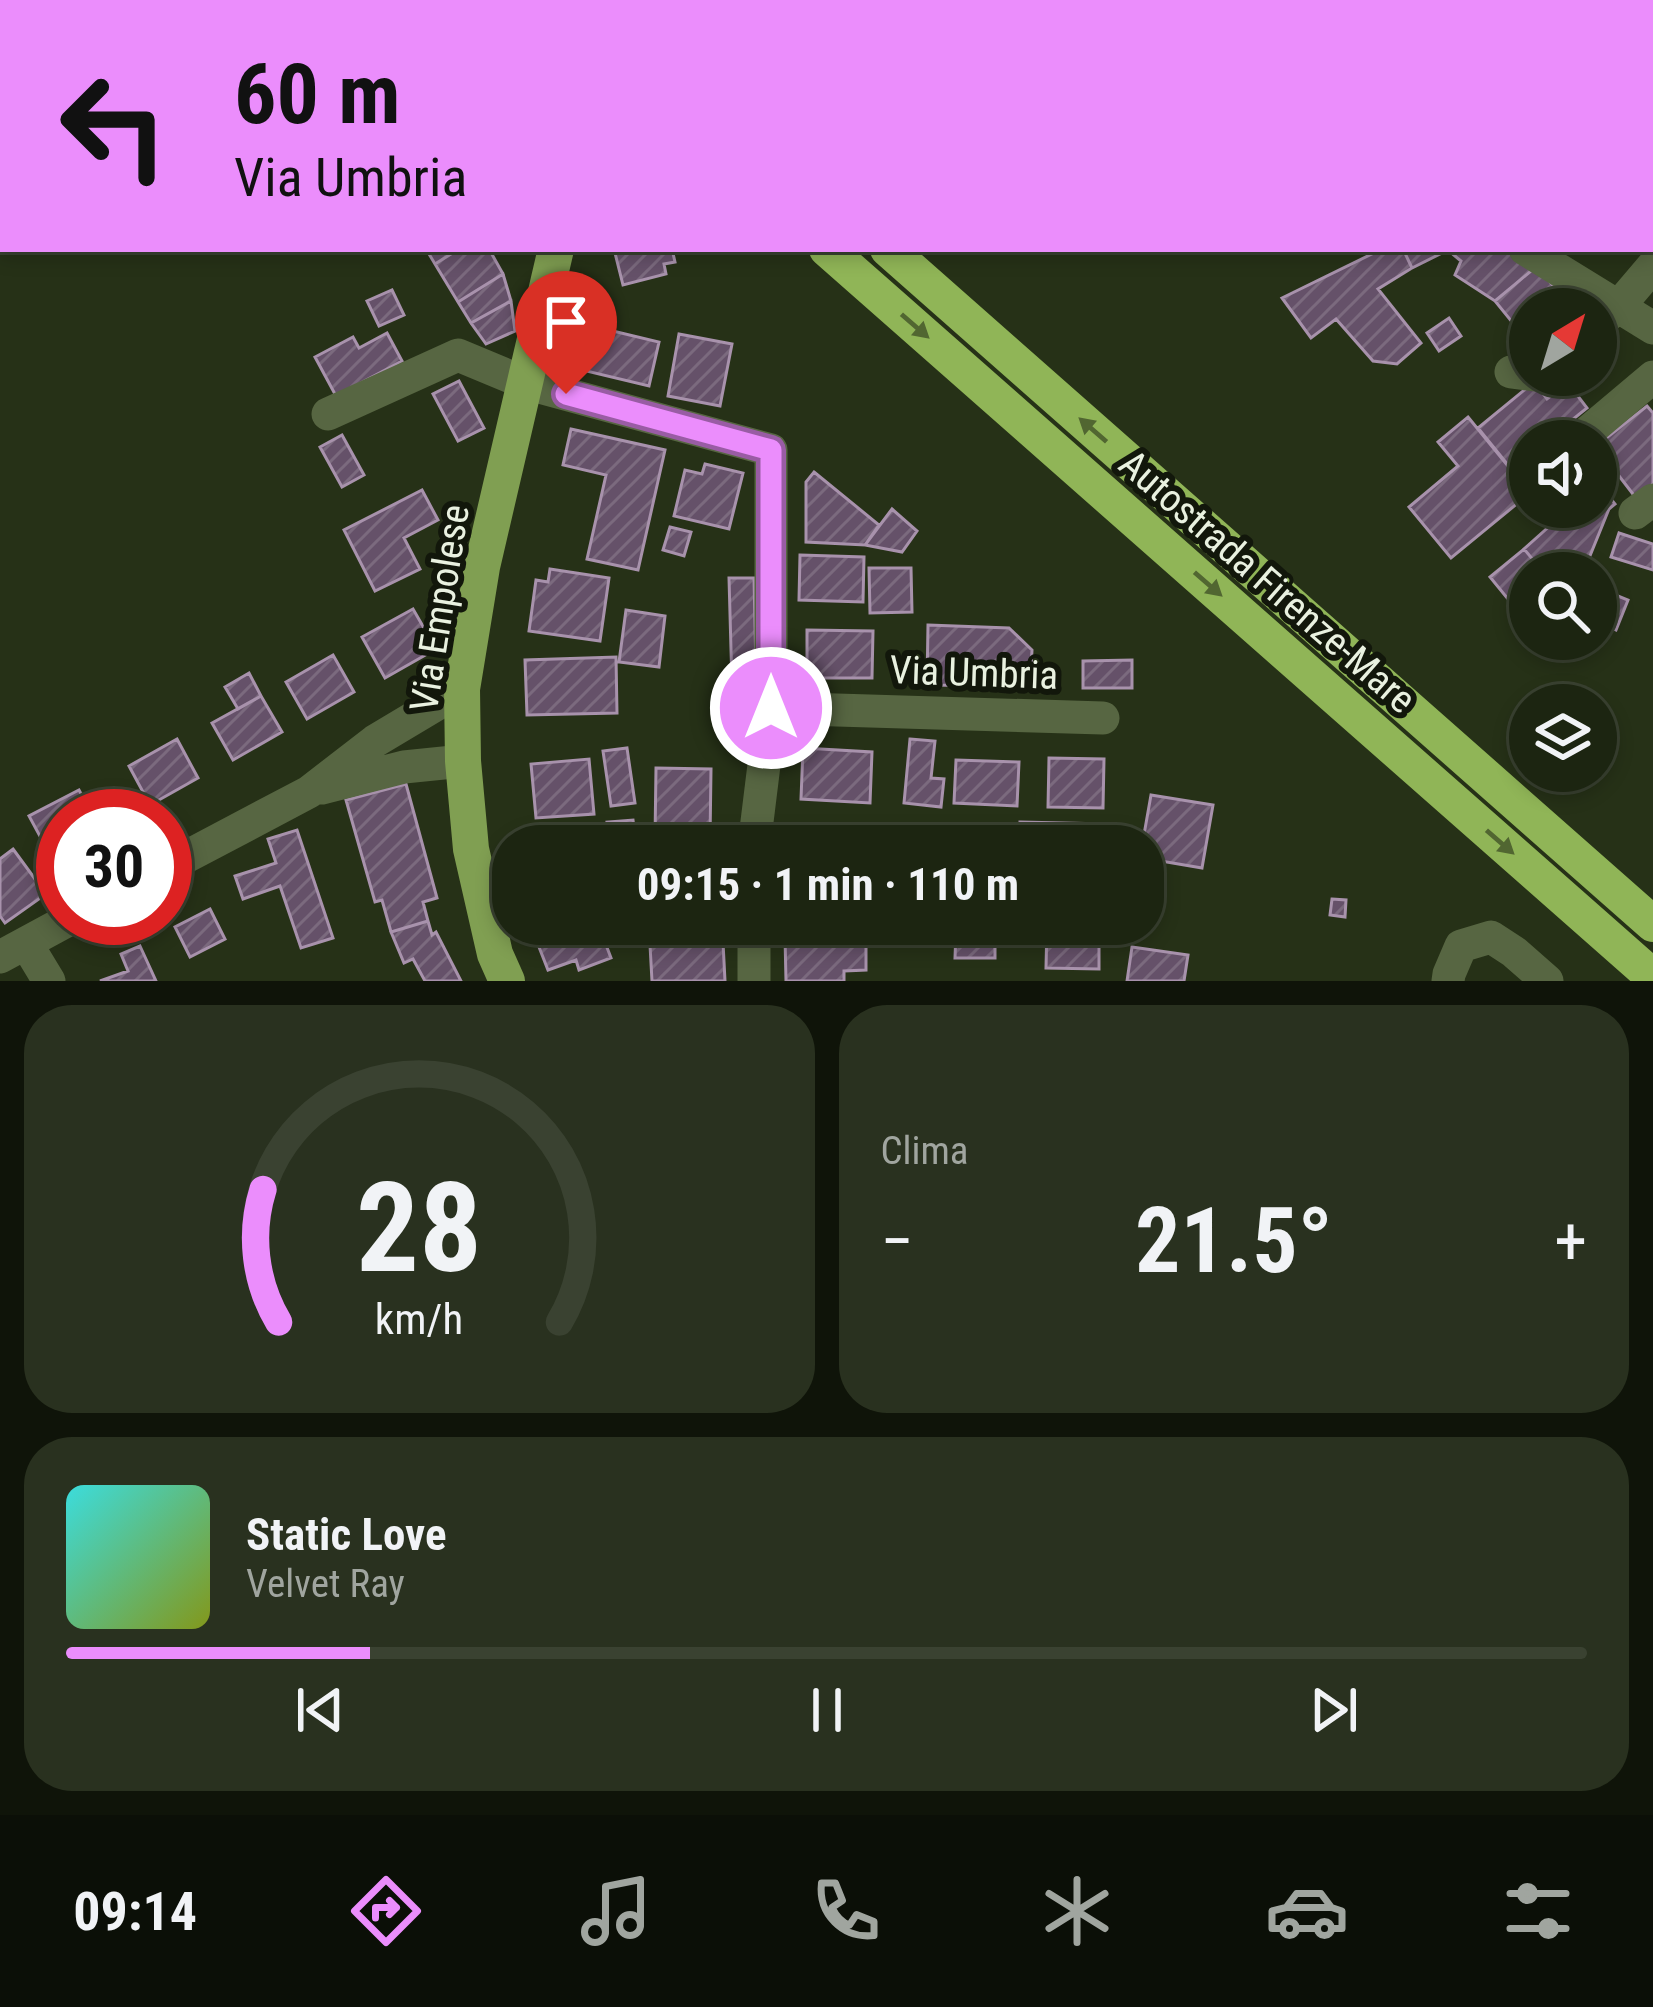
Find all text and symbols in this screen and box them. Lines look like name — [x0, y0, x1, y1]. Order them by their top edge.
text: 60 m — [234, 45, 401, 144]
icon: left — [36, 48, 192, 204]
text: Via Umbria — [234, 146, 467, 209]
pin — [515, 271, 617, 394]
north arrow — [1509, 288, 1617, 396]
map controls — [1509, 288, 1617, 792]
icon: arrive — [533, 289, 599, 355]
one-way arrow — [900, 312, 930, 339]
one-way arrow — [1078, 417, 1107, 444]
button: sound — [1509, 420, 1617, 528]
street label: Autostrada Firenze-Mare — [1110, 441, 1425, 723]
street label: Via Empolese — [401, 501, 479, 715]
button: search — [1509, 552, 1617, 660]
one-way arrow — [1193, 570, 1222, 597]
position arrow — [708, 645, 834, 771]
street label: Via Umbria — [889, 647, 1059, 699]
button: layers — [1509, 684, 1617, 792]
speed limit sign: 30 — [36, 789, 192, 945]
one-way arrow — [1485, 828, 1515, 855]
text: 09:15 · 1 min · 110 m — [637, 858, 1019, 911]
text: Clima — [881, 1128, 969, 1174]
text: 28 — [356, 1155, 482, 1301]
text: 21.5° — [1135, 1189, 1333, 1294]
text: − — [881, 1203, 914, 1280]
text: + — [1554, 1203, 1587, 1280]
text: km/h — [375, 1294, 463, 1344]
text: Static Love — [246, 1508, 447, 1561]
text: Velvet Ray — [246, 1561, 405, 1607]
icon: previous — [287, 1677, 353, 1743]
icon: pause — [794, 1677, 860, 1743]
icon: next — [1301, 1677, 1367, 1743]
icon: directions — [344, 1869, 428, 1953]
icon: music — [574, 1869, 658, 1953]
icon: phone — [804, 1869, 888, 1953]
icon: climate — [1035, 1869, 1119, 1953]
icon: car — [1265, 1869, 1349, 1953]
icon: filters — [1496, 1869, 1580, 1953]
text: 09:14 — [73, 1880, 197, 1943]

